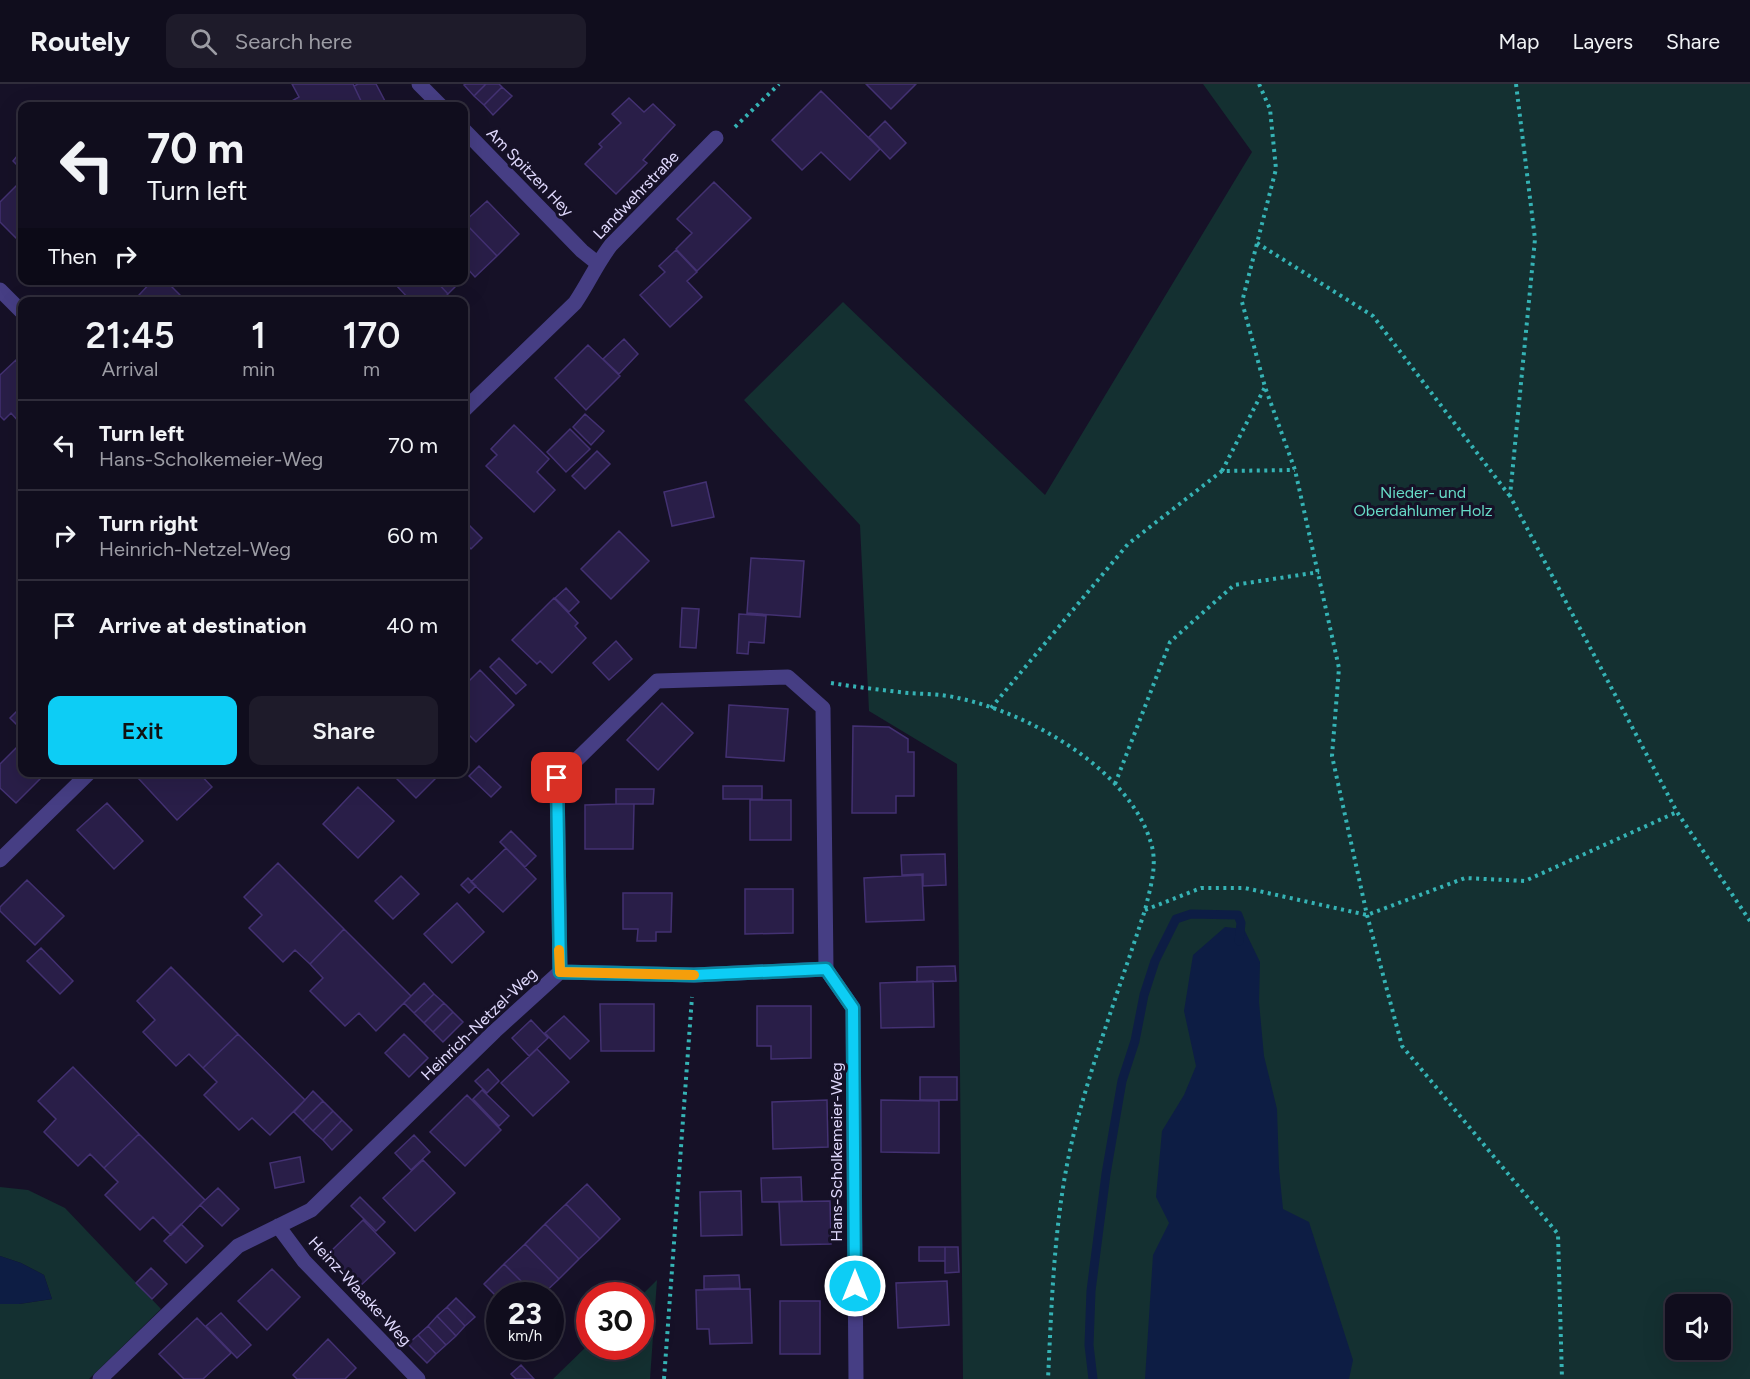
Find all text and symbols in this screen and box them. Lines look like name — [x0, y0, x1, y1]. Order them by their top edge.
search box — [166, 14, 586, 68]
text: Routely — [30, 24, 130, 58]
icon: search — [187, 25, 220, 58]
text: Search here — [235, 28, 352, 55]
text: Map — [1499, 29, 1539, 54]
text: Layers — [1572, 29, 1633, 54]
text: Share — [1666, 29, 1720, 54]
text: 70 m — [147, 123, 244, 174]
street label: Am Spitzen Hey — [483, 124, 577, 221]
icon: left — [48, 126, 126, 204]
street label: Landwehrstraße — [589, 147, 683, 243]
text: Turn left — [147, 174, 247, 207]
icon: right — [109, 240, 142, 273]
text: Then — [48, 243, 97, 270]
text: 21:45 — [85, 314, 175, 357]
text: 1 — [251, 314, 266, 357]
text: 170 — [342, 314, 401, 357]
text: Arrival — [102, 357, 158, 381]
text: min — [242, 357, 275, 381]
text: m — [363, 357, 380, 381]
text: Turn left — [99, 420, 185, 447]
icon: left — [48, 429, 81, 462]
text: 70 m — [388, 432, 438, 459]
text: Hans-Scholkemeier-Weg — [99, 447, 323, 471]
park label: Nieder- und Oberdahlumer Holz — [1353, 483, 1493, 520]
text: Turn right — [99, 510, 198, 537]
icon: right — [48, 519, 81, 552]
text: 60 m — [387, 522, 438, 549]
text: Heinrich-Netzel-Weg — [99, 537, 291, 561]
icon: arrive — [48, 609, 81, 642]
text: Arrive at destination — [99, 612, 307, 639]
text: 40 m — [386, 612, 438, 639]
button: Exit — [48, 696, 237, 765]
button: Share — [249, 696, 438, 765]
pin — [531, 752, 582, 803]
icon: arrive — [540, 761, 573, 794]
street label: Heinrich-Netzel-Weg — [417, 964, 541, 1084]
street label: Hans-Scholkemeier-Weg — [827, 1062, 846, 1242]
street label: Heinz-Waaske-Weg — [305, 1233, 415, 1349]
position arrow — [823, 1254, 887, 1318]
speed limit sign: 30 — [576, 1282, 654, 1360]
map controls — [1665, 1294, 1731, 1360]
button: sound — [1665, 1294, 1731, 1360]
text: 23 — [508, 1295, 542, 1332]
text: km/h — [508, 1327, 542, 1345]

